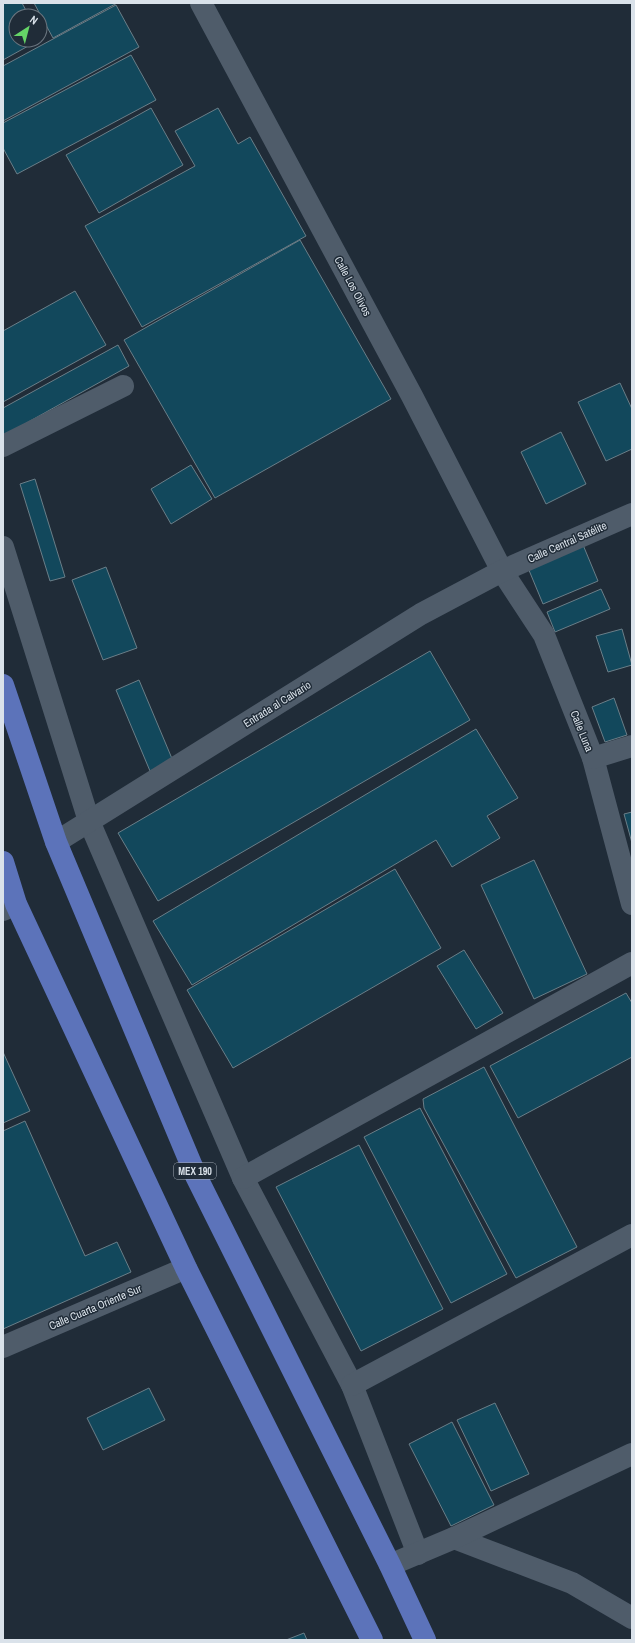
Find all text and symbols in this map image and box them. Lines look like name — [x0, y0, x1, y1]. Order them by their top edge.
north arrow — [8, 8, 48, 48]
text: N — [27, 12, 41, 27]
street label: Calle Los Olivos — [331, 254, 375, 319]
street label: Calle Central Satélite — [525, 518, 609, 566]
street label: Entrada al Calvario — [241, 678, 313, 730]
street label: Calle Luna — [567, 708, 597, 754]
road number: MEX 190 — [174, 1163, 216, 1179]
street label: Calle Cuarta Oriente Sur — [47, 1281, 143, 1333]

